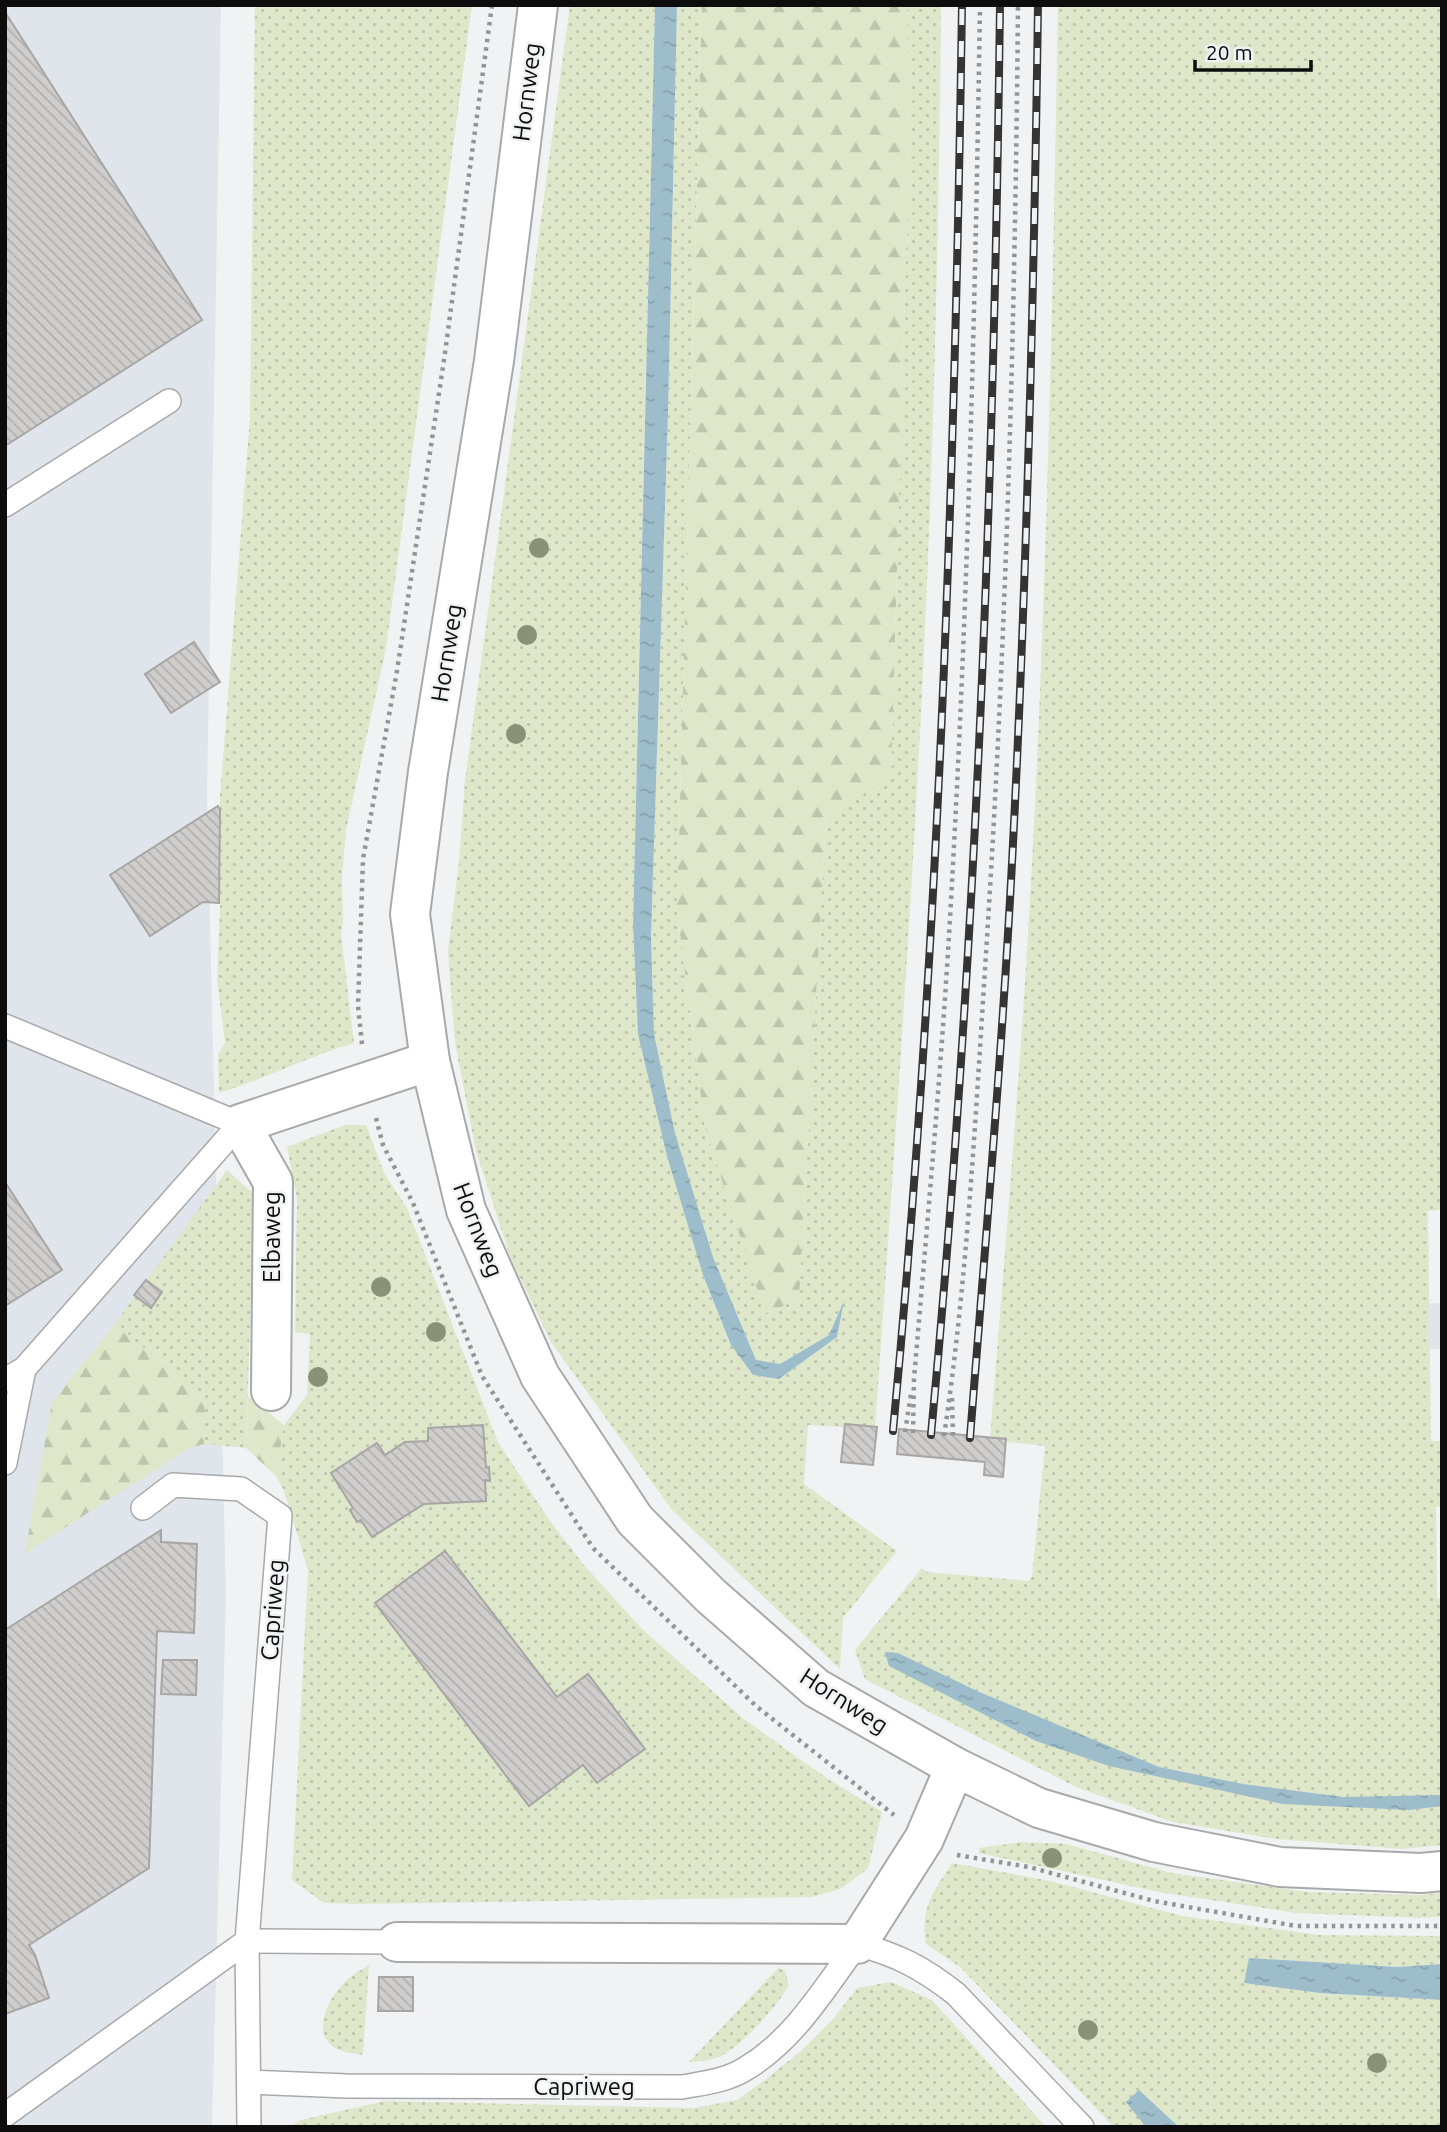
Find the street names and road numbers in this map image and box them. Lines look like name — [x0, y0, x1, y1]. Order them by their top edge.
street label: Hornweg — [507, 41, 546, 143]
street label: Hornweg — [425, 602, 468, 704]
street label: Hornweg — [448, 1179, 509, 1281]
street label: Elbaweg — [258, 1191, 285, 1283]
street label: Capriweg — [255, 1558, 290, 1662]
street label: Hornweg — [795, 1662, 893, 1739]
street label: Capriweg — [533, 2073, 635, 2100]

